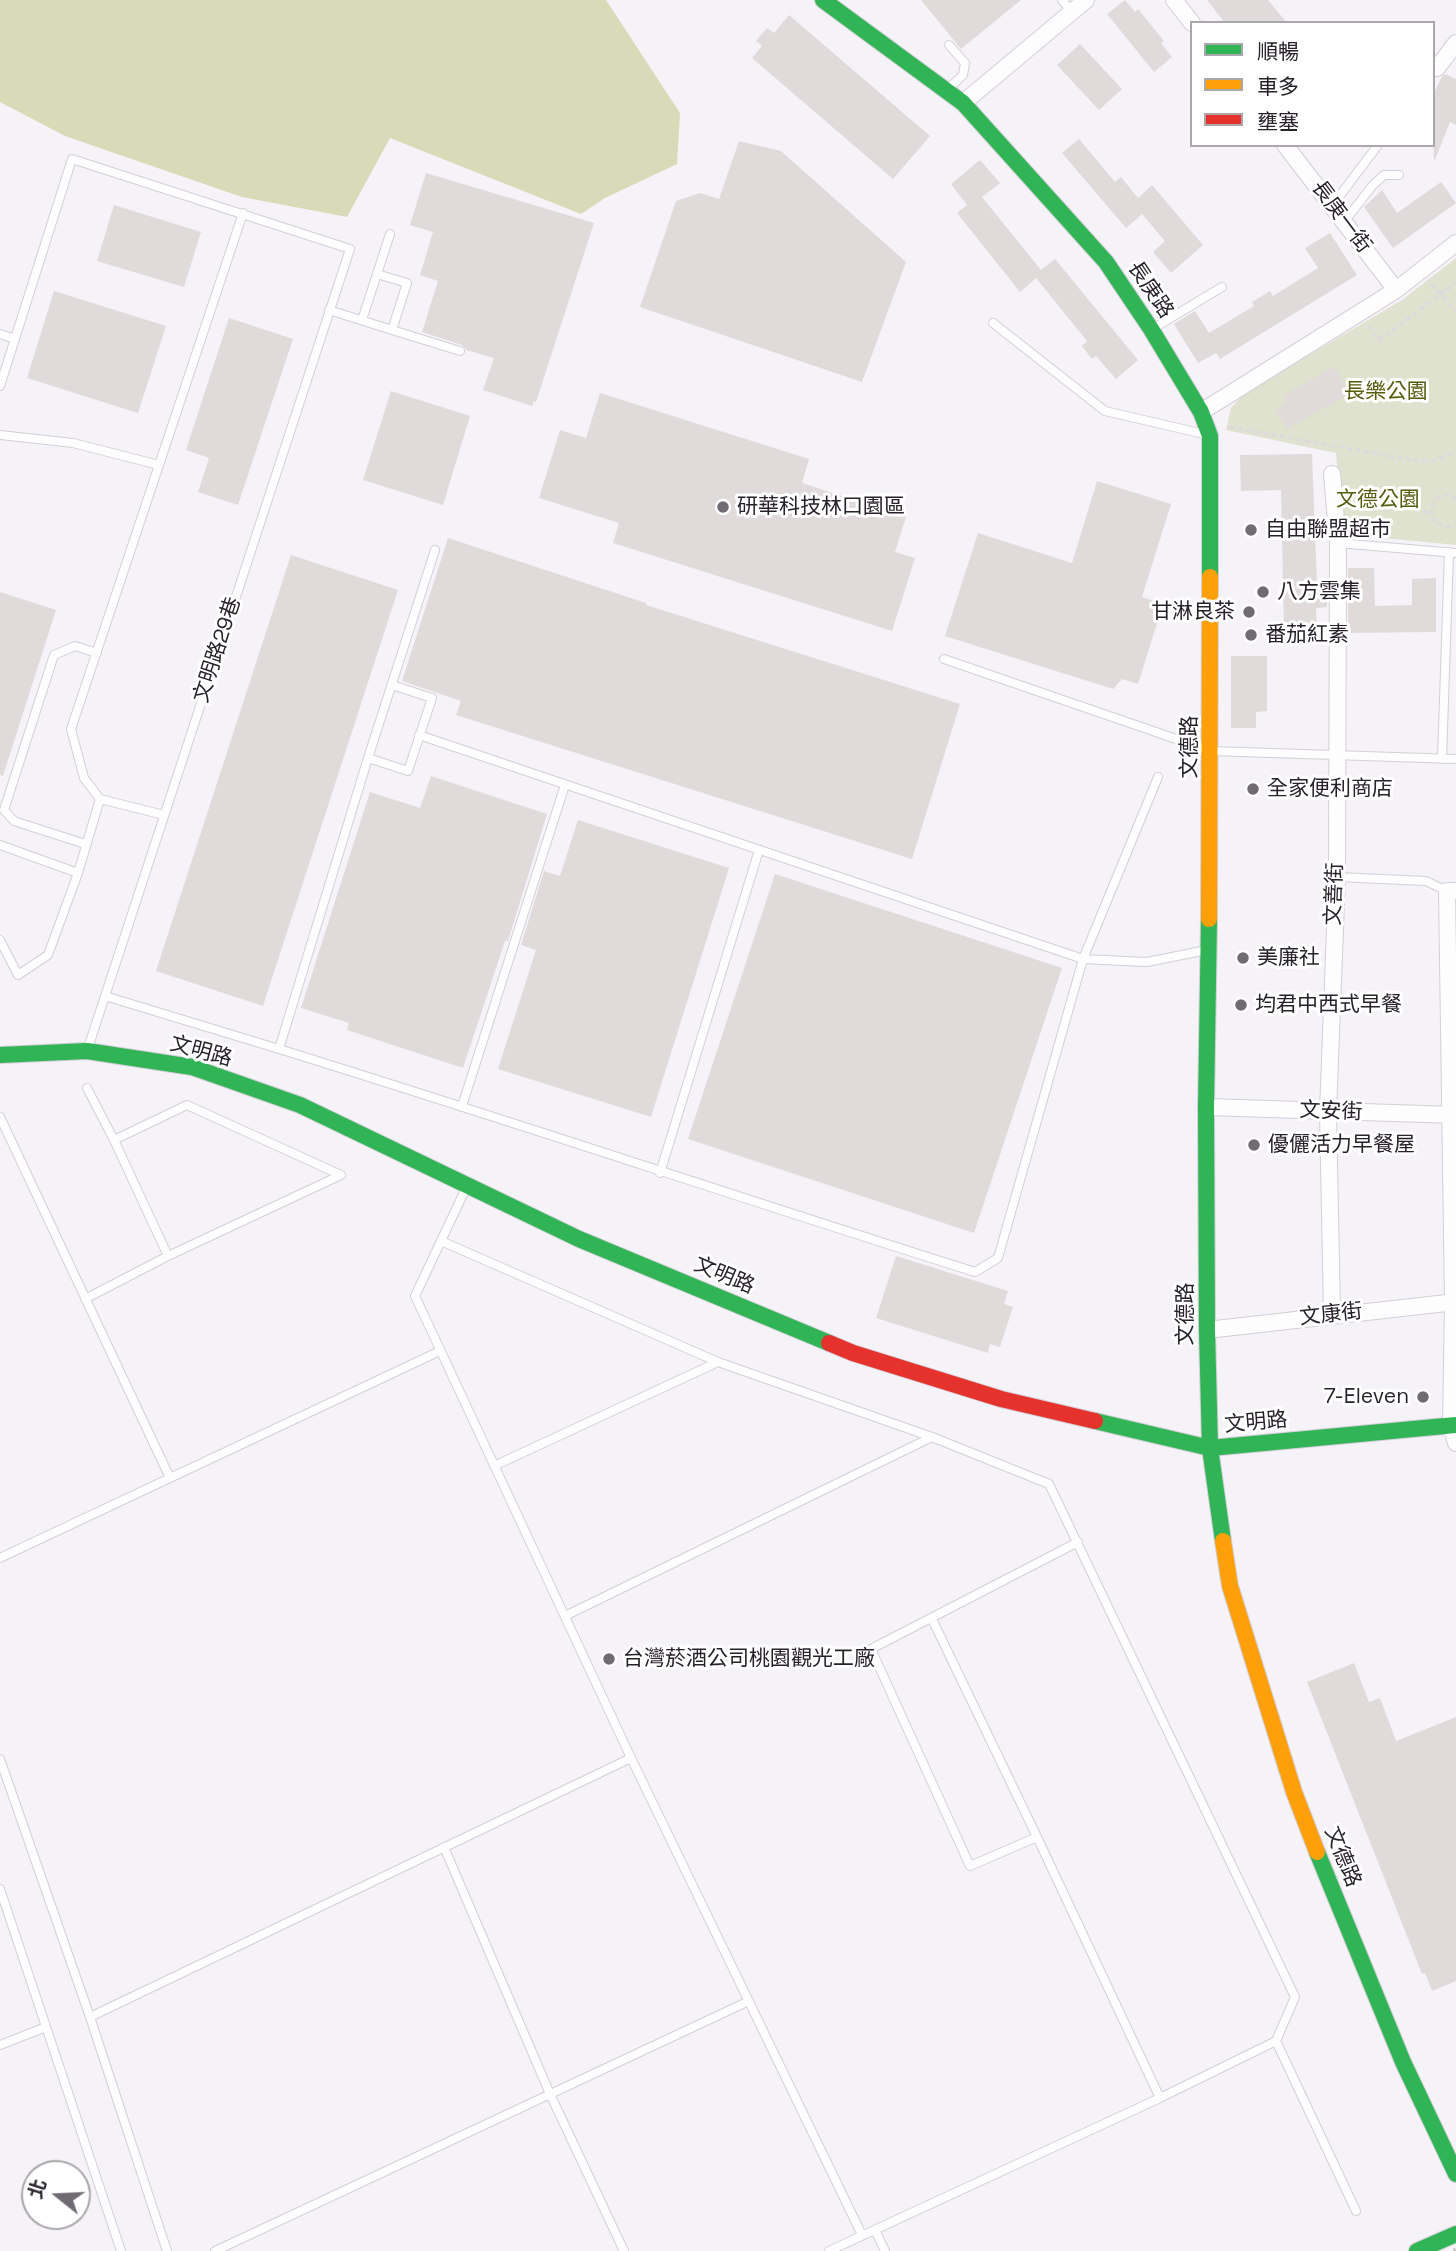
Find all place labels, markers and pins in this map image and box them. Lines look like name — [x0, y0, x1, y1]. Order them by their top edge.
place label: 研華科技林口園區 — [737, 494, 905, 520]
marker: 研華科技林口園區 — [715, 499, 731, 515]
place label: 自由聯盟超市 — [1265, 517, 1391, 543]
marker: 自由聯盟超市 — [1243, 522, 1259, 538]
place label: 八方雲集 — [1277, 579, 1361, 605]
marker: 八方雲集 — [1255, 584, 1271, 600]
place label: 甘淋良茶 — [1151, 599, 1235, 625]
marker: 甘淋良茶 — [1241, 604, 1257, 620]
place label: 番茄紅素 — [1265, 622, 1349, 648]
marker: 番茄紅素 — [1243, 627, 1259, 643]
place label: 全家便利商店 — [1267, 776, 1393, 802]
marker: 全家便利商店 — [1245, 781, 1261, 797]
place label: 美廉社 — [1257, 945, 1320, 971]
marker: 美廉社 — [1235, 950, 1251, 966]
place label: 均君中西式早餐 — [1255, 992, 1402, 1018]
marker: 均君中西式早餐 — [1233, 997, 1249, 1013]
place label: 優儷活力早餐屋 — [1268, 1132, 1415, 1158]
marker: 優儷活力早餐屋 — [1246, 1137, 1262, 1153]
place label: 7-Eleven — [1324, 1384, 1409, 1410]
marker: 7-Eleven — [1415, 1389, 1431, 1405]
place label: 台灣菸酒公司桃園觀光工廠 — [623, 1646, 875, 1672]
marker: 台灣菸酒公司桃園觀光工廠 — [601, 1651, 617, 1667]

